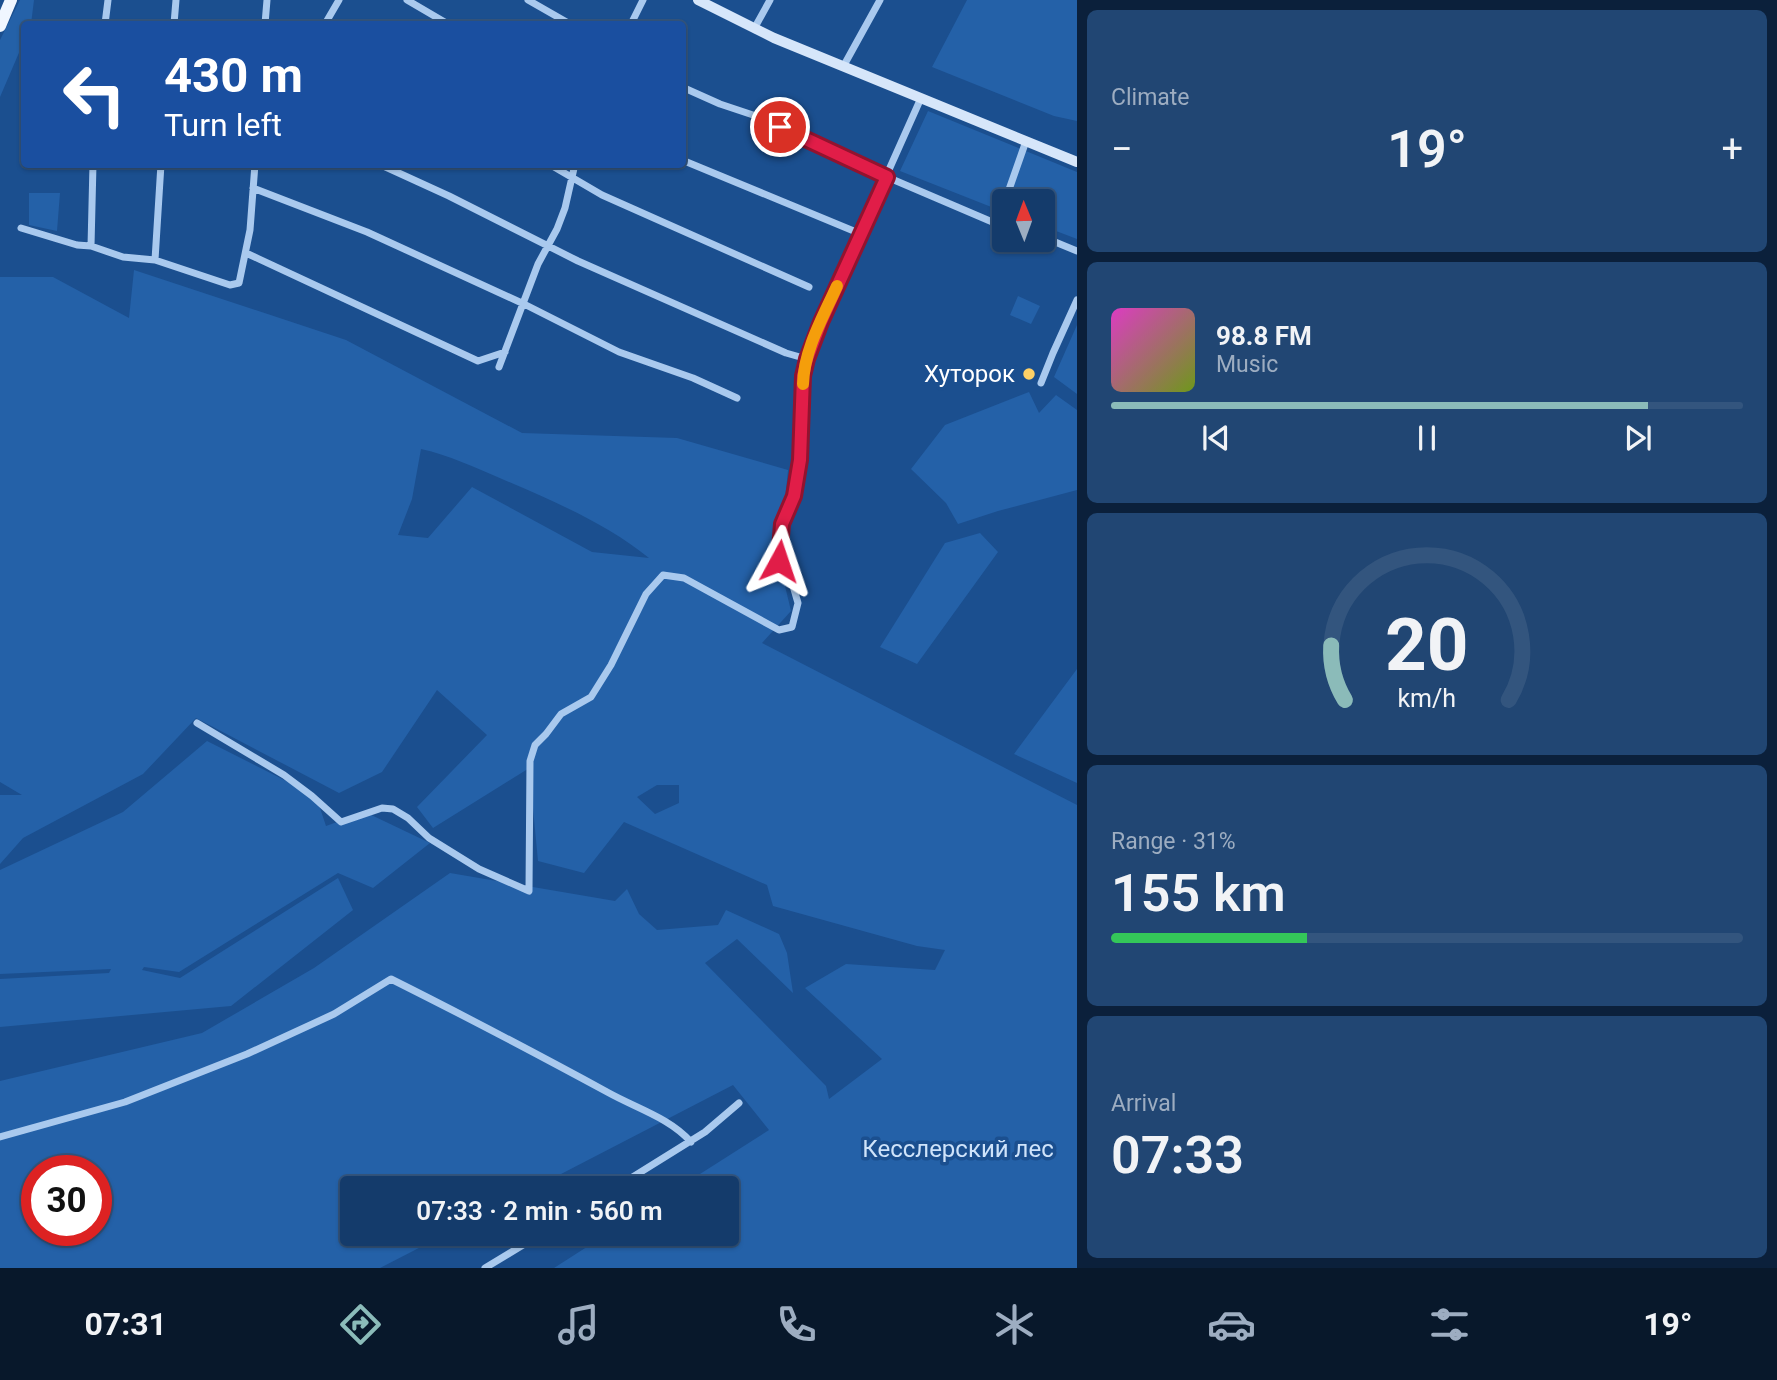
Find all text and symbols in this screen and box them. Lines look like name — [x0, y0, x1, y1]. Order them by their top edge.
text: 430 m — [164, 47, 303, 104]
icon: left — [49, 49, 140, 140]
text: Climate — [1111, 84, 1190, 111]
pin — [750, 97, 810, 157]
text: Turn left — [164, 106, 282, 144]
icon: arrive — [761, 108, 799, 146]
text: 19° — [1387, 119, 1467, 180]
text: − — [1111, 127, 1133, 171]
text: + — [1721, 127, 1743, 171]
north arrow — [992, 189, 1055, 252]
map controls — [992, 189, 1055, 252]
text: 98.8 FM — [1216, 321, 1312, 351]
text: Music — [1216, 351, 1278, 378]
place label: Хуторок — [924, 360, 1015, 388]
marker: Хуторок — [1021, 366, 1037, 382]
icon: previous — [1197, 419, 1235, 457]
icon: pause — [1408, 419, 1446, 457]
icon: next — [1619, 419, 1657, 457]
position arrow — [742, 524, 816, 598]
text: 20 — [1385, 602, 1469, 688]
text: km/h — [1398, 684, 1456, 713]
text: Range · 31% — [1111, 828, 1236, 855]
text: 155 km — [1111, 863, 1286, 924]
text: Arrival — [1111, 1090, 1176, 1117]
text: 07:33 — [1111, 1125, 1244, 1186]
park label: Кесслерский лес — [862, 1135, 1054, 1163]
speed limit sign: 30 — [21, 1155, 112, 1246]
text: 07:33 · 2 min · 560 m — [416, 1196, 663, 1226]
icon: directions — [336, 1300, 385, 1349]
icon: music — [554, 1300, 603, 1349]
icon: phone — [772, 1300, 821, 1349]
icon: climate — [990, 1300, 1039, 1349]
icon: car — [1207, 1300, 1256, 1349]
icon: filters — [1425, 1300, 1474, 1349]
text: 07:31 — [84, 1305, 167, 1343]
text: 19° — [1643, 1305, 1692, 1343]

